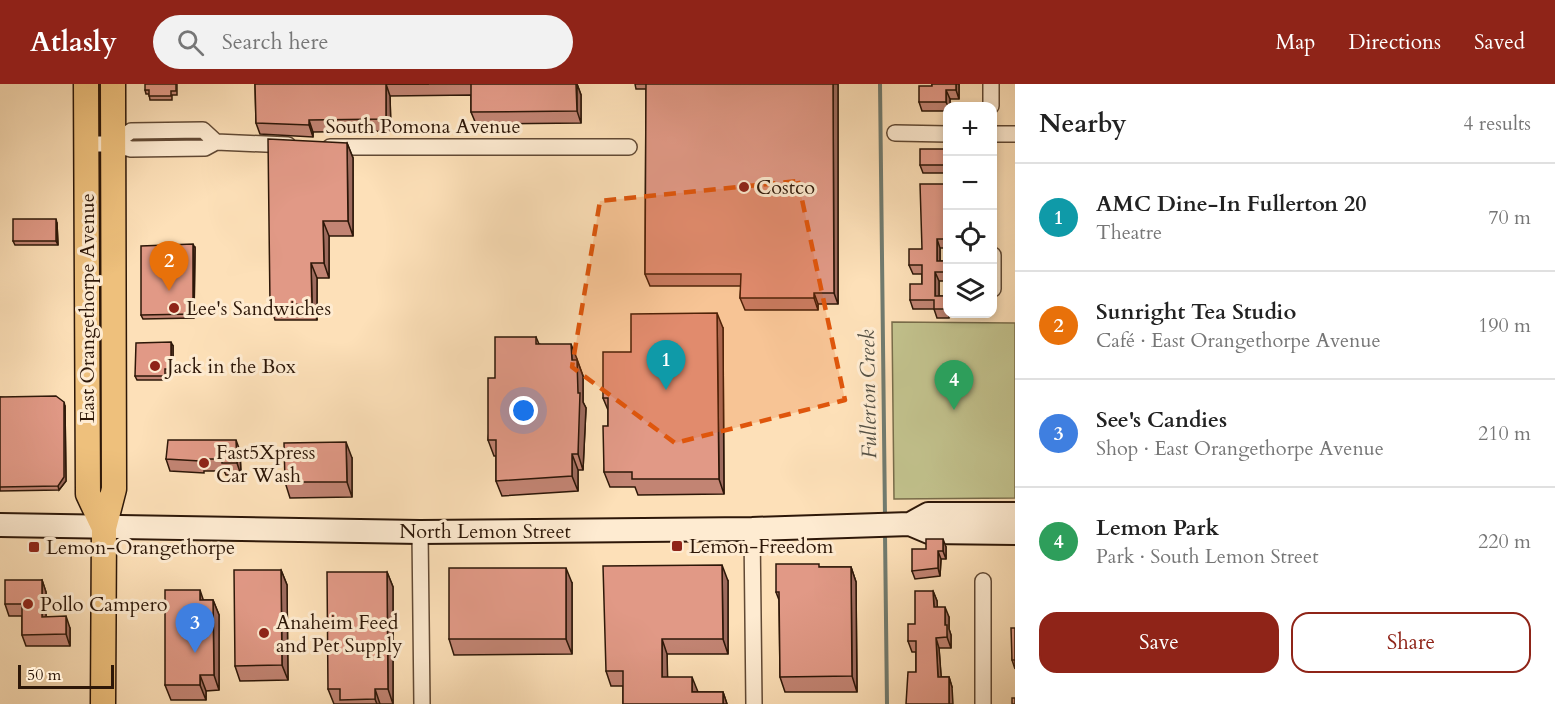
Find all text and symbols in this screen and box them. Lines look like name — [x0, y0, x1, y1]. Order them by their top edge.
search box — [153, 15, 573, 69]
text: Atlasly — [30, 23, 117, 61]
icon: search — [174, 26, 207, 59]
text: Search here — [222, 27, 328, 57]
text: Map — [1275, 28, 1315, 57]
text: Directions — [1348, 28, 1441, 57]
text: Saved — [1474, 28, 1525, 57]
map controls — [943, 102, 997, 318]
button: + — [943, 102, 997, 156]
text: Nearby — [1039, 106, 1127, 141]
text: 4 results — [1463, 110, 1531, 137]
street label: South Pomona Avenue — [325, 113, 521, 140]
button: − — [943, 156, 997, 210]
place label: Costco — [756, 174, 815, 201]
marker: Costco — [737, 180, 751, 194]
text: AMC Dine-In Fullerton 20 — [1096, 189, 1367, 219]
street label: East Orangethorpe Avenue — [74, 193, 101, 423]
text: 1 — [1053, 204, 1064, 231]
text: 70 m — [1488, 204, 1531, 231]
button: locate — [943, 210, 997, 264]
text: Theatre — [1096, 219, 1162, 246]
pin: 2 — [150, 242, 188, 291]
button: layers — [943, 264, 997, 318]
place label: Lee's Sandwiches — [186, 295, 331, 322]
text: Sunright Tea Studio — [1096, 297, 1296, 327]
marker: Lee's Sandwiches — [167, 301, 181, 315]
text: 2 — [1053, 312, 1064, 339]
text: 190 m — [1478, 312, 1531, 339]
text: Café · East Orangethorpe Avenue — [1096, 327, 1381, 354]
water label: Fullerton Creek — [853, 329, 884, 459]
pin: 1 — [646, 340, 686, 390]
place label: Jack in the Box — [164, 353, 296, 380]
marker: Jack in the Box — [148, 359, 162, 373]
pin: 4 — [934, 360, 974, 410]
your location — [509, 396, 538, 425]
text: See's Candies — [1096, 405, 1227, 435]
text: 3 — [1053, 420, 1064, 447]
text: 210 m — [1478, 420, 1531, 447]
text: Shop · East Orangethorpe Avenue — [1096, 435, 1384, 462]
place label: Fast5Xpress Car Wash — [216, 439, 315, 489]
marker: Fast5Xpress Car Wash — [197, 456, 211, 470]
text: Lemon Park — [1096, 513, 1219, 543]
street label: North Lemon Street — [399, 518, 571, 545]
text: 4 — [1053, 528, 1064, 555]
text: 220 m — [1478, 528, 1531, 555]
place label: Lemon-Freedom — [689, 533, 834, 560]
place label: Lemon-Orangethorpe — [46, 534, 235, 561]
marker: Lemon-Freedom — [670, 539, 684, 553]
marker: Lemon-Orangethorpe — [27, 540, 41, 554]
text: Park · South Lemon Street — [1096, 543, 1319, 570]
place label: Pollo Campero — [40, 591, 168, 618]
marker: Pollo Campero — [21, 597, 35, 611]
pin: 3 — [176, 604, 214, 653]
place label: Anaheim Feed and Pet Supply — [276, 609, 403, 659]
button: Save — [1039, 612, 1279, 673]
button: Share — [1291, 612, 1531, 673]
marker: Anaheim Feed and Pet Supply — [257, 626, 271, 640]
scale bar — [18, 662, 114, 690]
text: 50 m — [27, 664, 61, 686]

